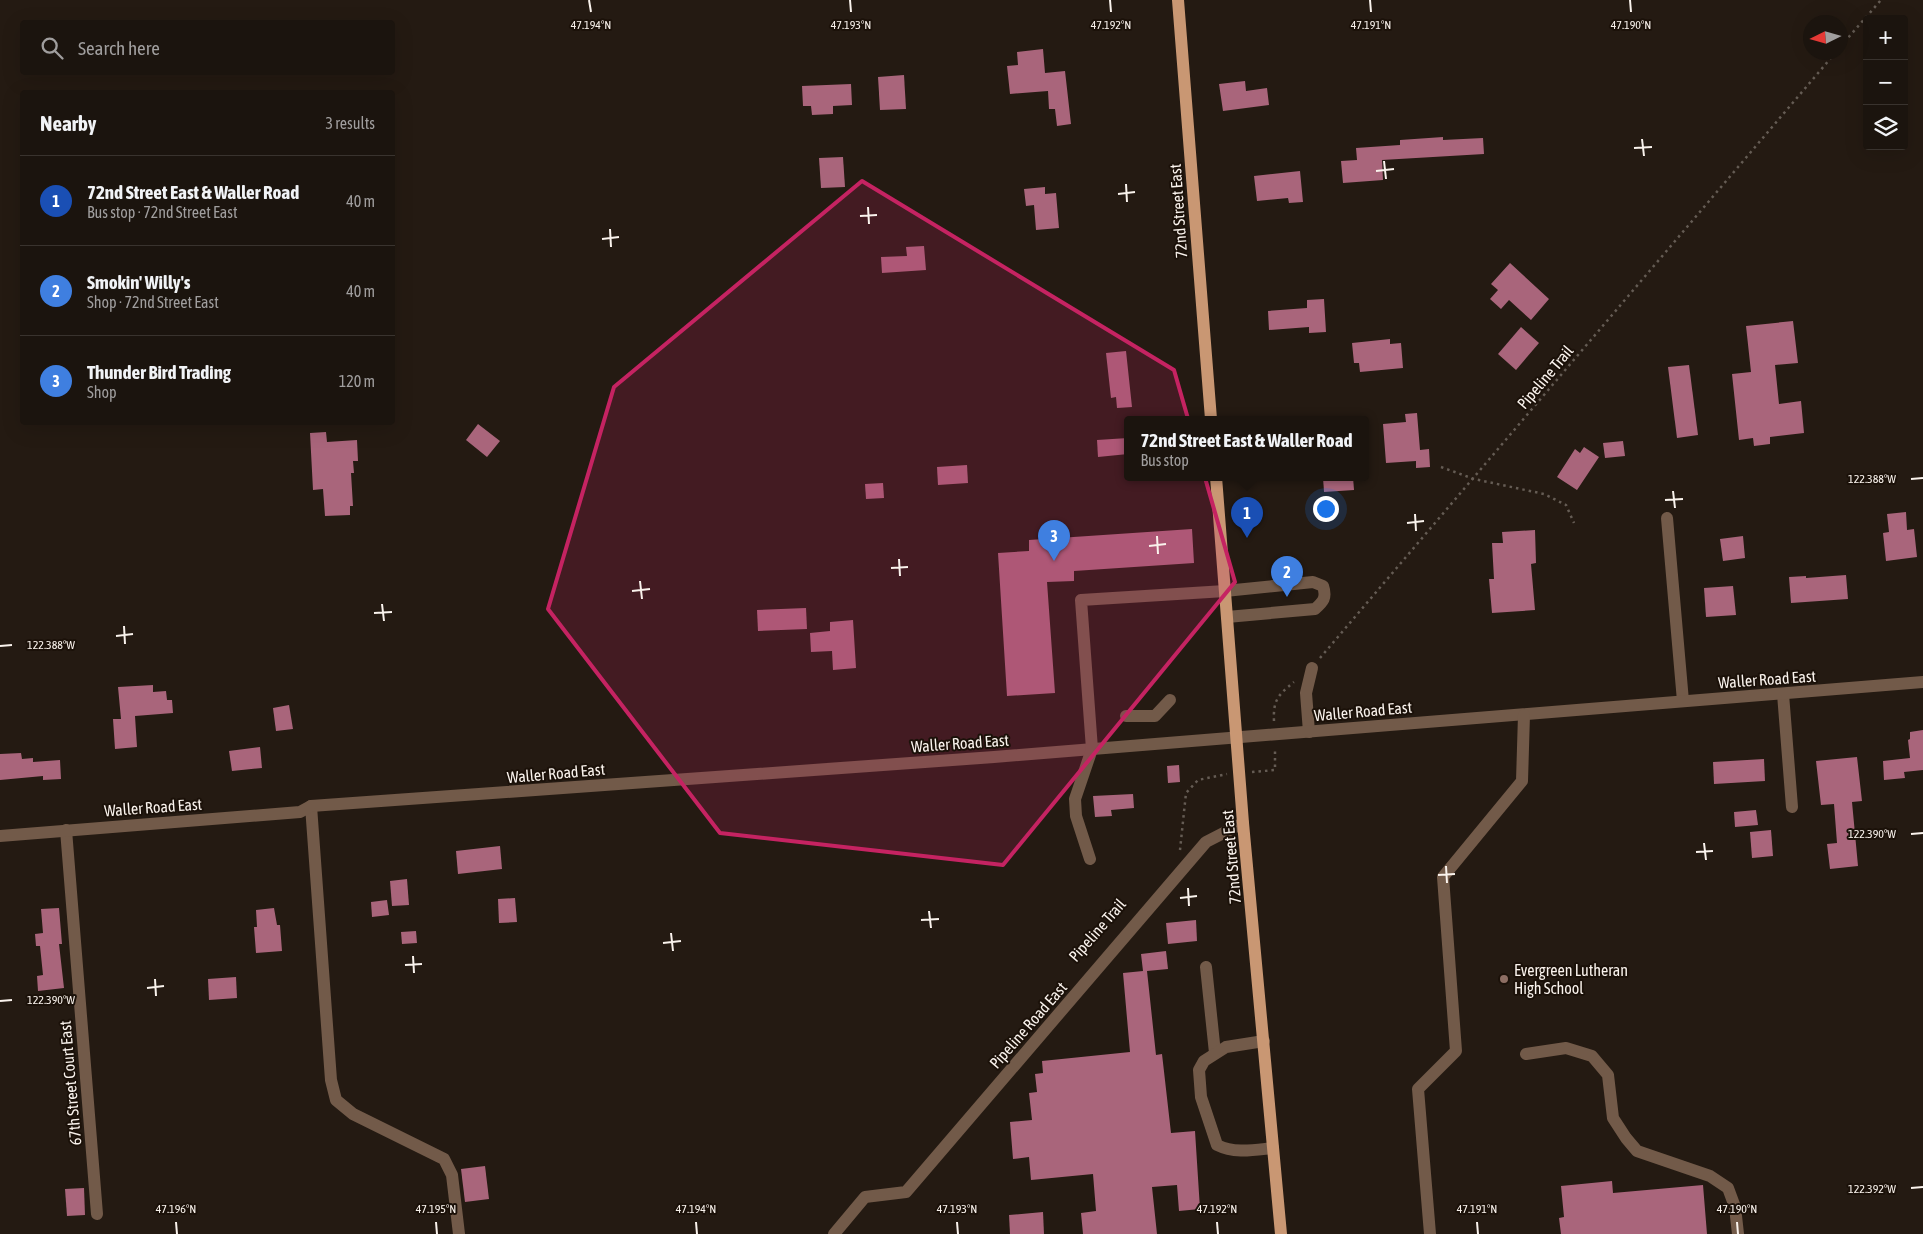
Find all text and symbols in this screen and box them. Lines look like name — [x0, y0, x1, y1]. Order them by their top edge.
north arrow — [1803, 15, 1848, 60]
map controls — [1863, 15, 1908, 150]
button: + — [1863, 15, 1908, 60]
text: 47.194°N — [571, 18, 611, 32]
text: 47.193°N — [831, 18, 871, 32]
text: 47.192°N — [1091, 18, 1131, 32]
text: 47.191°N — [1351, 18, 1391, 32]
text: 47.190°N — [1611, 18, 1651, 32]
search box — [20, 20, 395, 75]
icon: search — [38, 34, 66, 62]
text: Search here — [78, 37, 160, 59]
button: − — [1863, 60, 1908, 105]
button: layers — [1863, 105, 1908, 150]
text: Nearby — [40, 111, 96, 135]
text: 3 results — [325, 114, 375, 132]
street label: 72nd Street East — [1166, 163, 1190, 259]
text: 72nd Street East & Waller Road — [87, 181, 299, 203]
text: 1 — [52, 192, 60, 210]
text: 40 m — [346, 192, 375, 210]
text: Bus stop · 72nd Street East — [87, 203, 238, 221]
text: Smokin' Willy's — [87, 271, 190, 293]
text: 2 — [52, 282, 60, 300]
text: 40 m — [346, 282, 375, 300]
text: Shop · 72nd Street East — [87, 293, 219, 311]
street label: Pipeline Trail — [1513, 341, 1578, 413]
text: Thunder Bird Trading — [87, 361, 231, 383]
text: 3 — [52, 372, 60, 390]
text: 120 m — [339, 372, 375, 390]
text: Shop — [87, 383, 117, 401]
popup — [1124, 416, 1369, 481]
text: 72nd Street East & Waller Road — [1140, 429, 1353, 451]
text: Bus stop — [1140, 451, 1189, 469]
text: 122.388°W — [1848, 472, 1896, 486]
your location — [1313, 496, 1339, 522]
pin: 1 — [1231, 497, 1263, 538]
pin: 3 — [1038, 520, 1070, 561]
pin: 2 — [1271, 556, 1303, 597]
text: 122.388°W — [27, 638, 75, 652]
street label: Waller Road East — [1717, 667, 1817, 691]
street label: Waller Road East — [1313, 698, 1413, 724]
street label: Waller Road East — [910, 731, 1010, 755]
street label: Waller Road East — [506, 760, 606, 786]
street label: Waller Road East — [103, 795, 203, 819]
street label: 72nd Street East — [1218, 809, 1244, 905]
text: 122.390°W — [1848, 827, 1896, 841]
street label: Pipeline Trail — [1065, 894, 1130, 966]
place label: Evergreen Lutheran High School — [1514, 961, 1628, 998]
marker: Evergreen Lutheran High School — [1498, 973, 1510, 985]
street label: Pipeline Road East — [986, 978, 1071, 1072]
text: 122.390°W — [27, 993, 75, 1007]
street label: 67th Street Court East — [56, 1019, 84, 1146]
text: 122.392°W — [1848, 1182, 1896, 1196]
text: 47.196°N — [156, 1202, 196, 1216]
text: 47.195°N — [416, 1202, 456, 1216]
text: 47.194°N — [676, 1202, 716, 1216]
text: 47.193°N — [937, 1202, 977, 1216]
text: 47.192°N — [1197, 1202, 1237, 1216]
text: 47.191°N — [1457, 1202, 1497, 1216]
text: 47.190°N — [1717, 1202, 1757, 1216]

